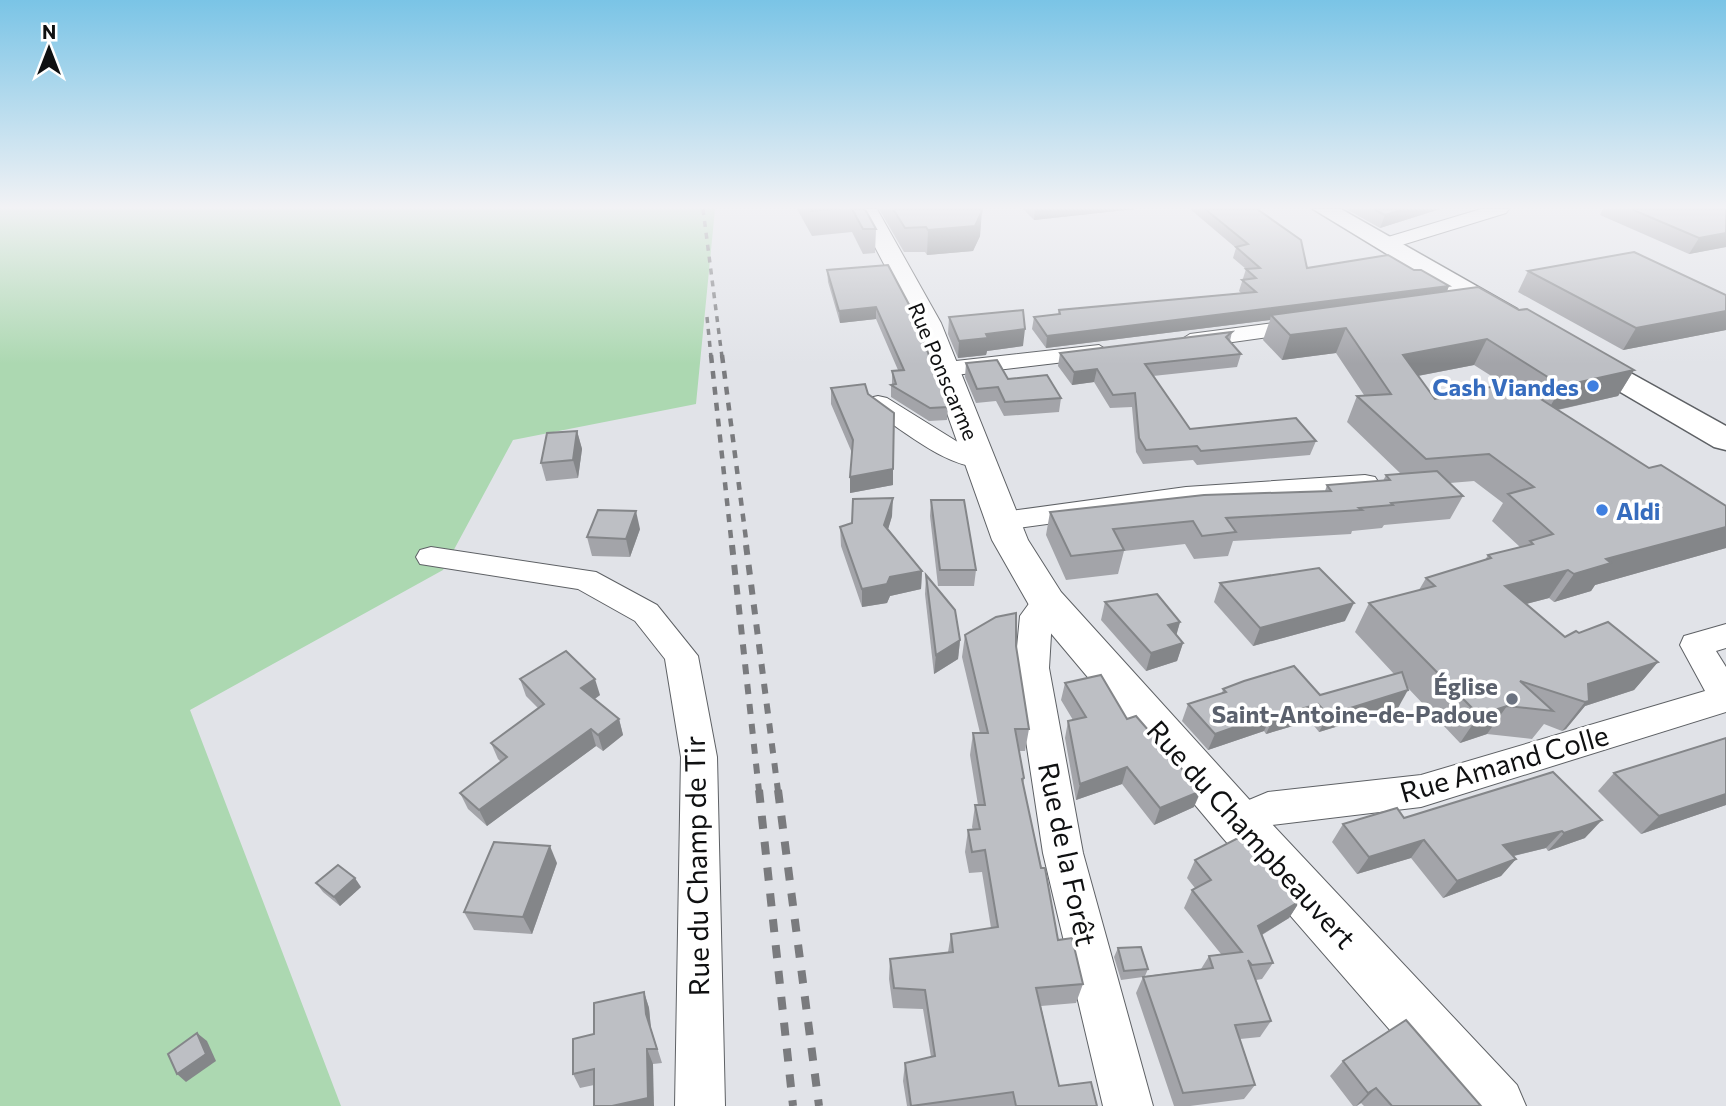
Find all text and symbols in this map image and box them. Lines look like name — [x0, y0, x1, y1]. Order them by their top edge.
north arrow — [14, 14, 84, 84]
text: N — [42, 20, 56, 43]
street label: Rue Ponscarme — [904, 299, 984, 443]
place label: Cash Viandes — [1432, 372, 1579, 401]
marker: Cash Viandes — [1585, 378, 1601, 394]
place label: Aldi — [1616, 496, 1661, 525]
marker: Aldi — [1594, 502, 1610, 518]
place label: Église Saint-Antoine-de-Padoue — [1212, 671, 1498, 728]
marker: Église Saint-Antoine-de-Padoue — [1504, 691, 1520, 707]
street label: Rue du Champbeauvert — [1141, 713, 1363, 955]
street label: Rue Amand Colle — [1396, 717, 1612, 809]
street label: Rue du Champ de Tir — [677, 736, 715, 996]
street label: Rue de la Forêt — [1032, 759, 1104, 949]

